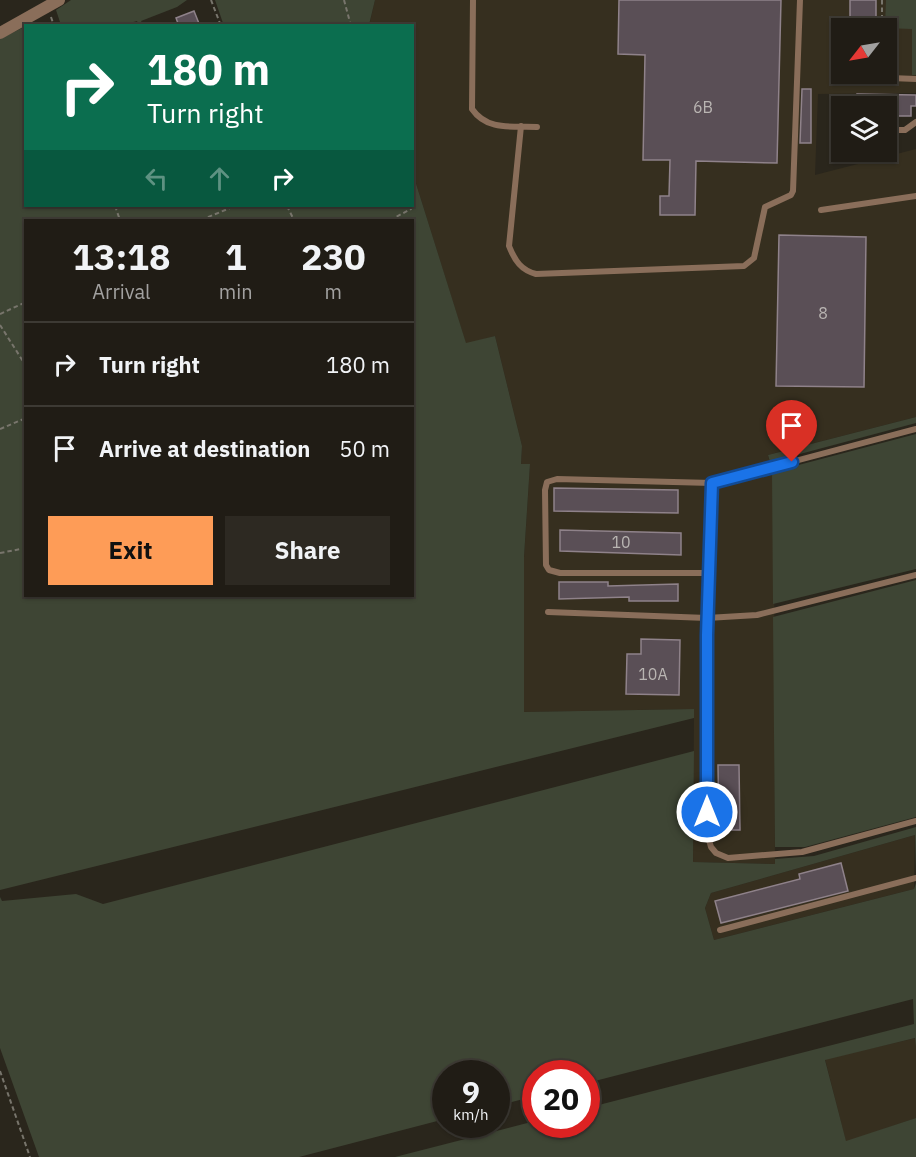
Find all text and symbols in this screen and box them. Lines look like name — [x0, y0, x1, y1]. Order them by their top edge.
north arrow — [831, 18, 897, 84]
map controls — [831, 18, 897, 162]
text: 180 m — [147, 42, 270, 97]
icon: right — [48, 48, 126, 126]
text: Turn right — [147, 95, 264, 130]
button: layers — [831, 96, 897, 162]
house number: 6B — [693, 97, 713, 117]
icon: left — [140, 162, 173, 195]
icon: ahead — [203, 162, 236, 195]
icon: right — [266, 162, 299, 195]
text: 13:18 — [72, 233, 171, 280]
text: 1 — [225, 233, 247, 280]
text: 230 — [301, 233, 366, 280]
text: Arrival — [92, 278, 151, 305]
text: min — [219, 278, 253, 305]
text: m — [325, 278, 342, 305]
house number: 8 — [818, 303, 828, 323]
icon: right — [48, 348, 81, 381]
text: Turn right — [99, 350, 200, 379]
text: 180 m — [326, 350, 390, 379]
pin — [766, 400, 817, 462]
icon: arrive — [775, 409, 808, 442]
icon: arrive — [48, 432, 81, 465]
text: Arrive at destination — [99, 434, 310, 463]
text: 50 m — [339, 434, 390, 463]
button: Exit — [48, 516, 213, 585]
button: Share — [225, 516, 390, 585]
house number: 10 — [611, 532, 631, 552]
house number: 10A — [638, 664, 668, 684]
position arrow — [675, 780, 739, 844]
speed limit sign: 20 — [522, 1060, 600, 1138]
text: 9 — [462, 1072, 480, 1111]
text: km/h — [453, 1105, 489, 1124]

